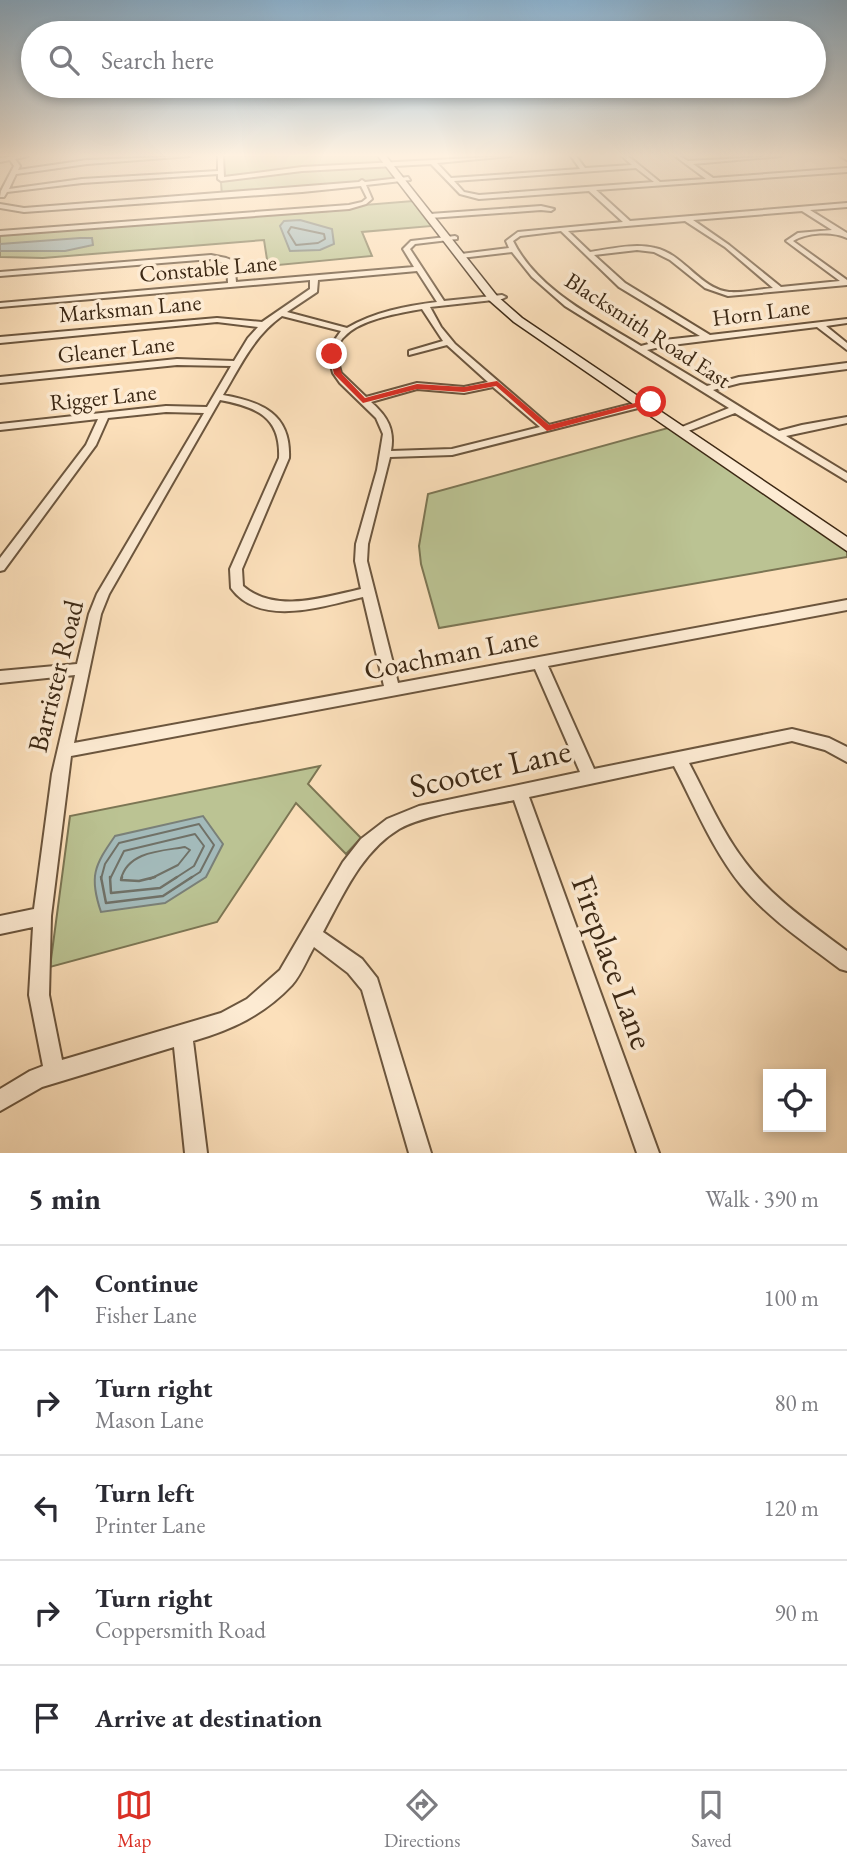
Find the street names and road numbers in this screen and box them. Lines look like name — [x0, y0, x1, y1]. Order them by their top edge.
street label: Constable Lane — [138, 247, 278, 289]
street label: Blacksmith Road East — [559, 265, 737, 395]
street label: Marksman Lane — [58, 287, 202, 329]
street label: Horn Lane — [710, 291, 812, 333]
street label: Gleaner Lane — [56, 328, 176, 370]
street label: Rigger Lane — [48, 376, 158, 418]
street label: Barrister Road — [19, 595, 91, 756]
street label: Coachman Lane — [361, 618, 541, 688]
street label: Scooter Lane — [405, 729, 575, 807]
street label: Fireplace Lane — [562, 869, 664, 1055]

